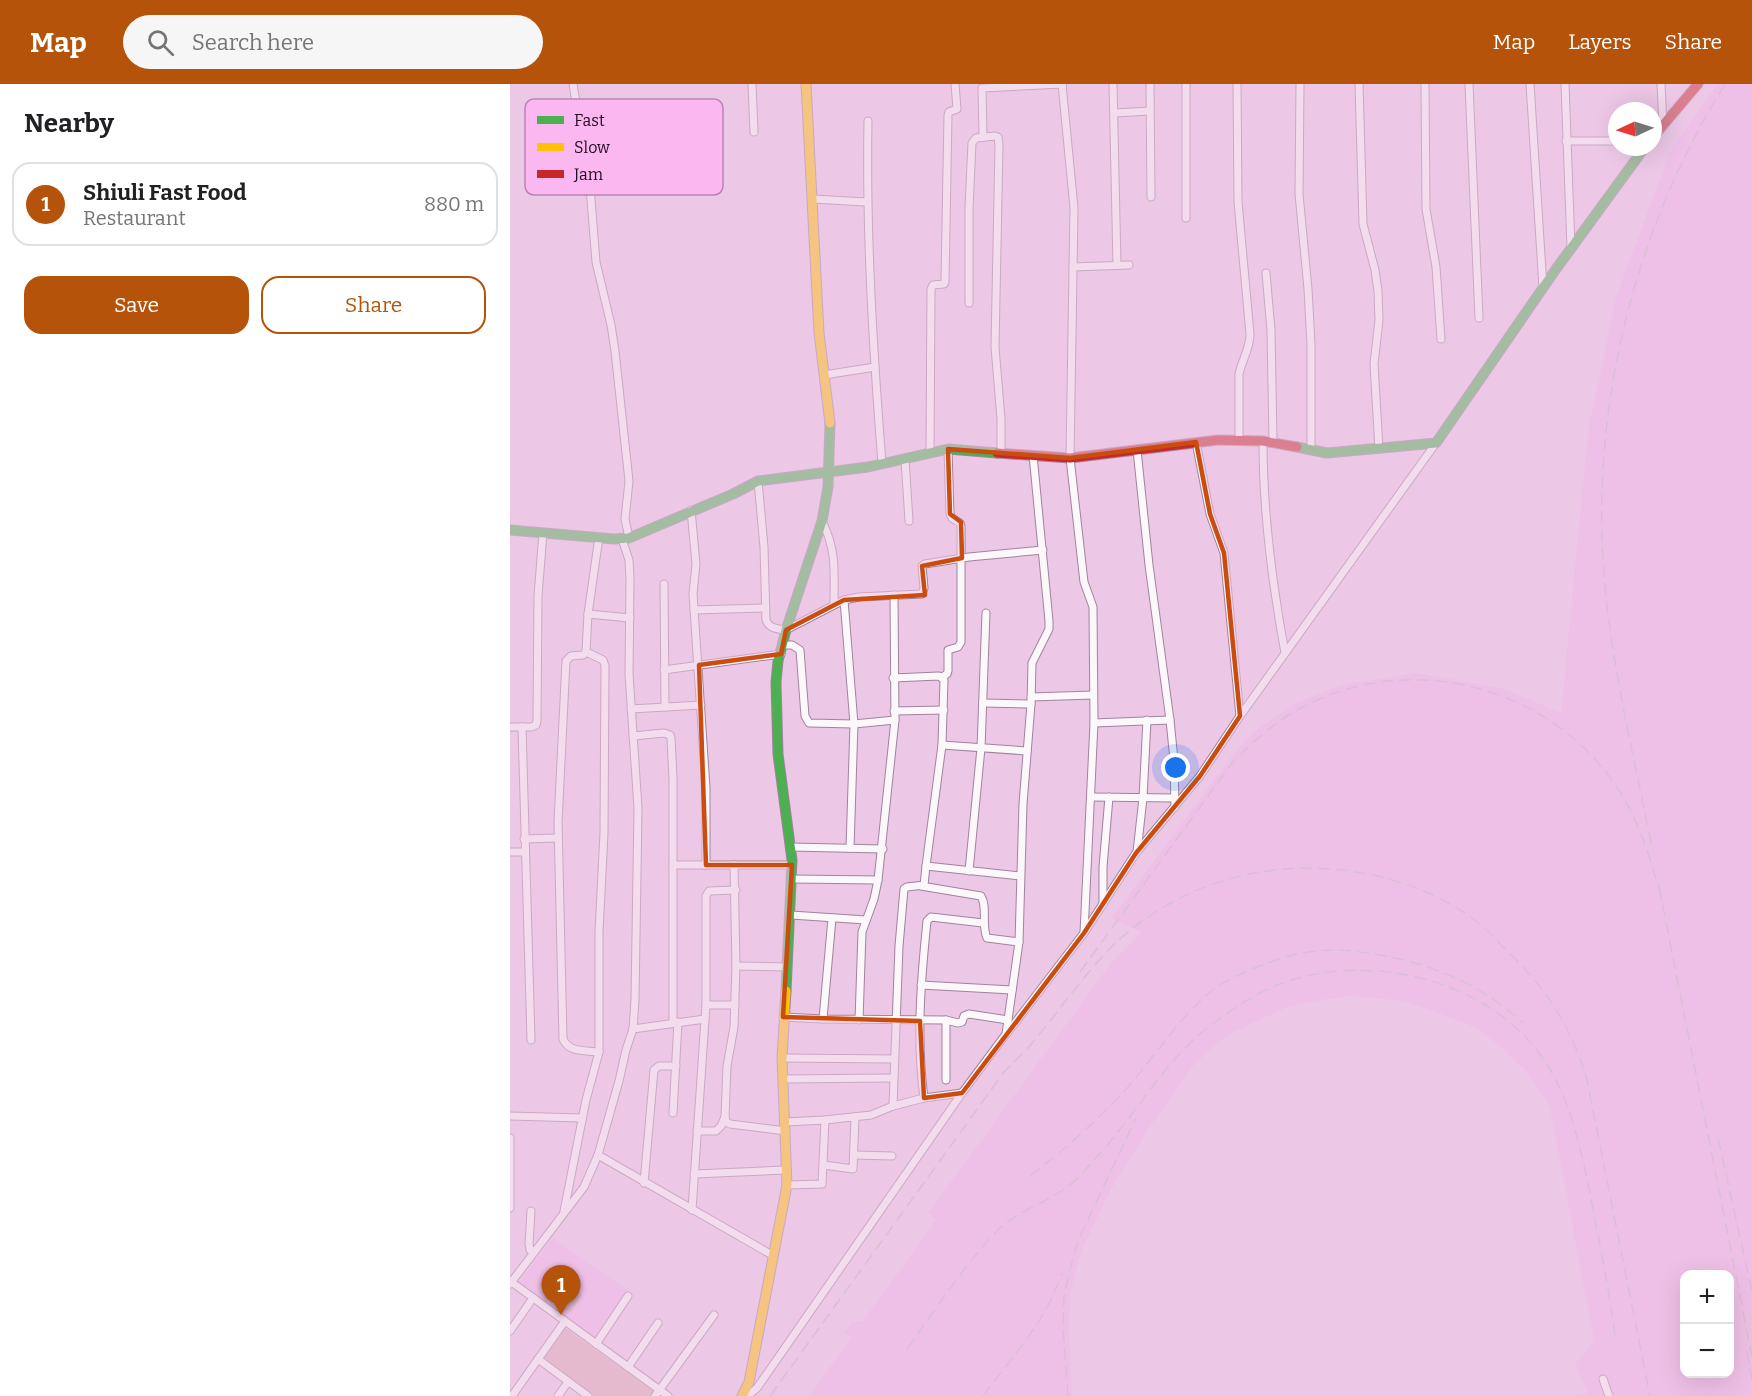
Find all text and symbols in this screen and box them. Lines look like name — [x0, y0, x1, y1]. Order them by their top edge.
search box — [123, 15, 543, 69]
text: Map — [30, 26, 87, 59]
icon: search — [144, 26, 177, 59]
text: Search here — [192, 29, 314, 56]
text: Map — [1493, 29, 1535, 55]
text: Layers — [1568, 29, 1632, 55]
text: Share — [1665, 29, 1722, 55]
legend — [525, 99, 723, 195]
north arrow — [1608, 102, 1662, 156]
text: Nearby — [24, 108, 114, 139]
text: Fast — [574, 111, 605, 130]
text: Slow — [574, 138, 610, 157]
text: Jam — [573, 165, 603, 184]
text: Shiuli Fast Food — [83, 179, 247, 206]
text: 1 — [41, 192, 50, 216]
text: 880 m — [424, 192, 484, 216]
text: Restaurant — [83, 206, 186, 230]
button: Save — [24, 276, 249, 334]
button: Share — [261, 276, 486, 334]
your location — [1161, 753, 1190, 782]
pin: 1 — [542, 1266, 580, 1315]
map controls — [1680, 1270, 1734, 1378]
button: + — [1680, 1270, 1734, 1324]
button: − — [1680, 1324, 1734, 1378]

